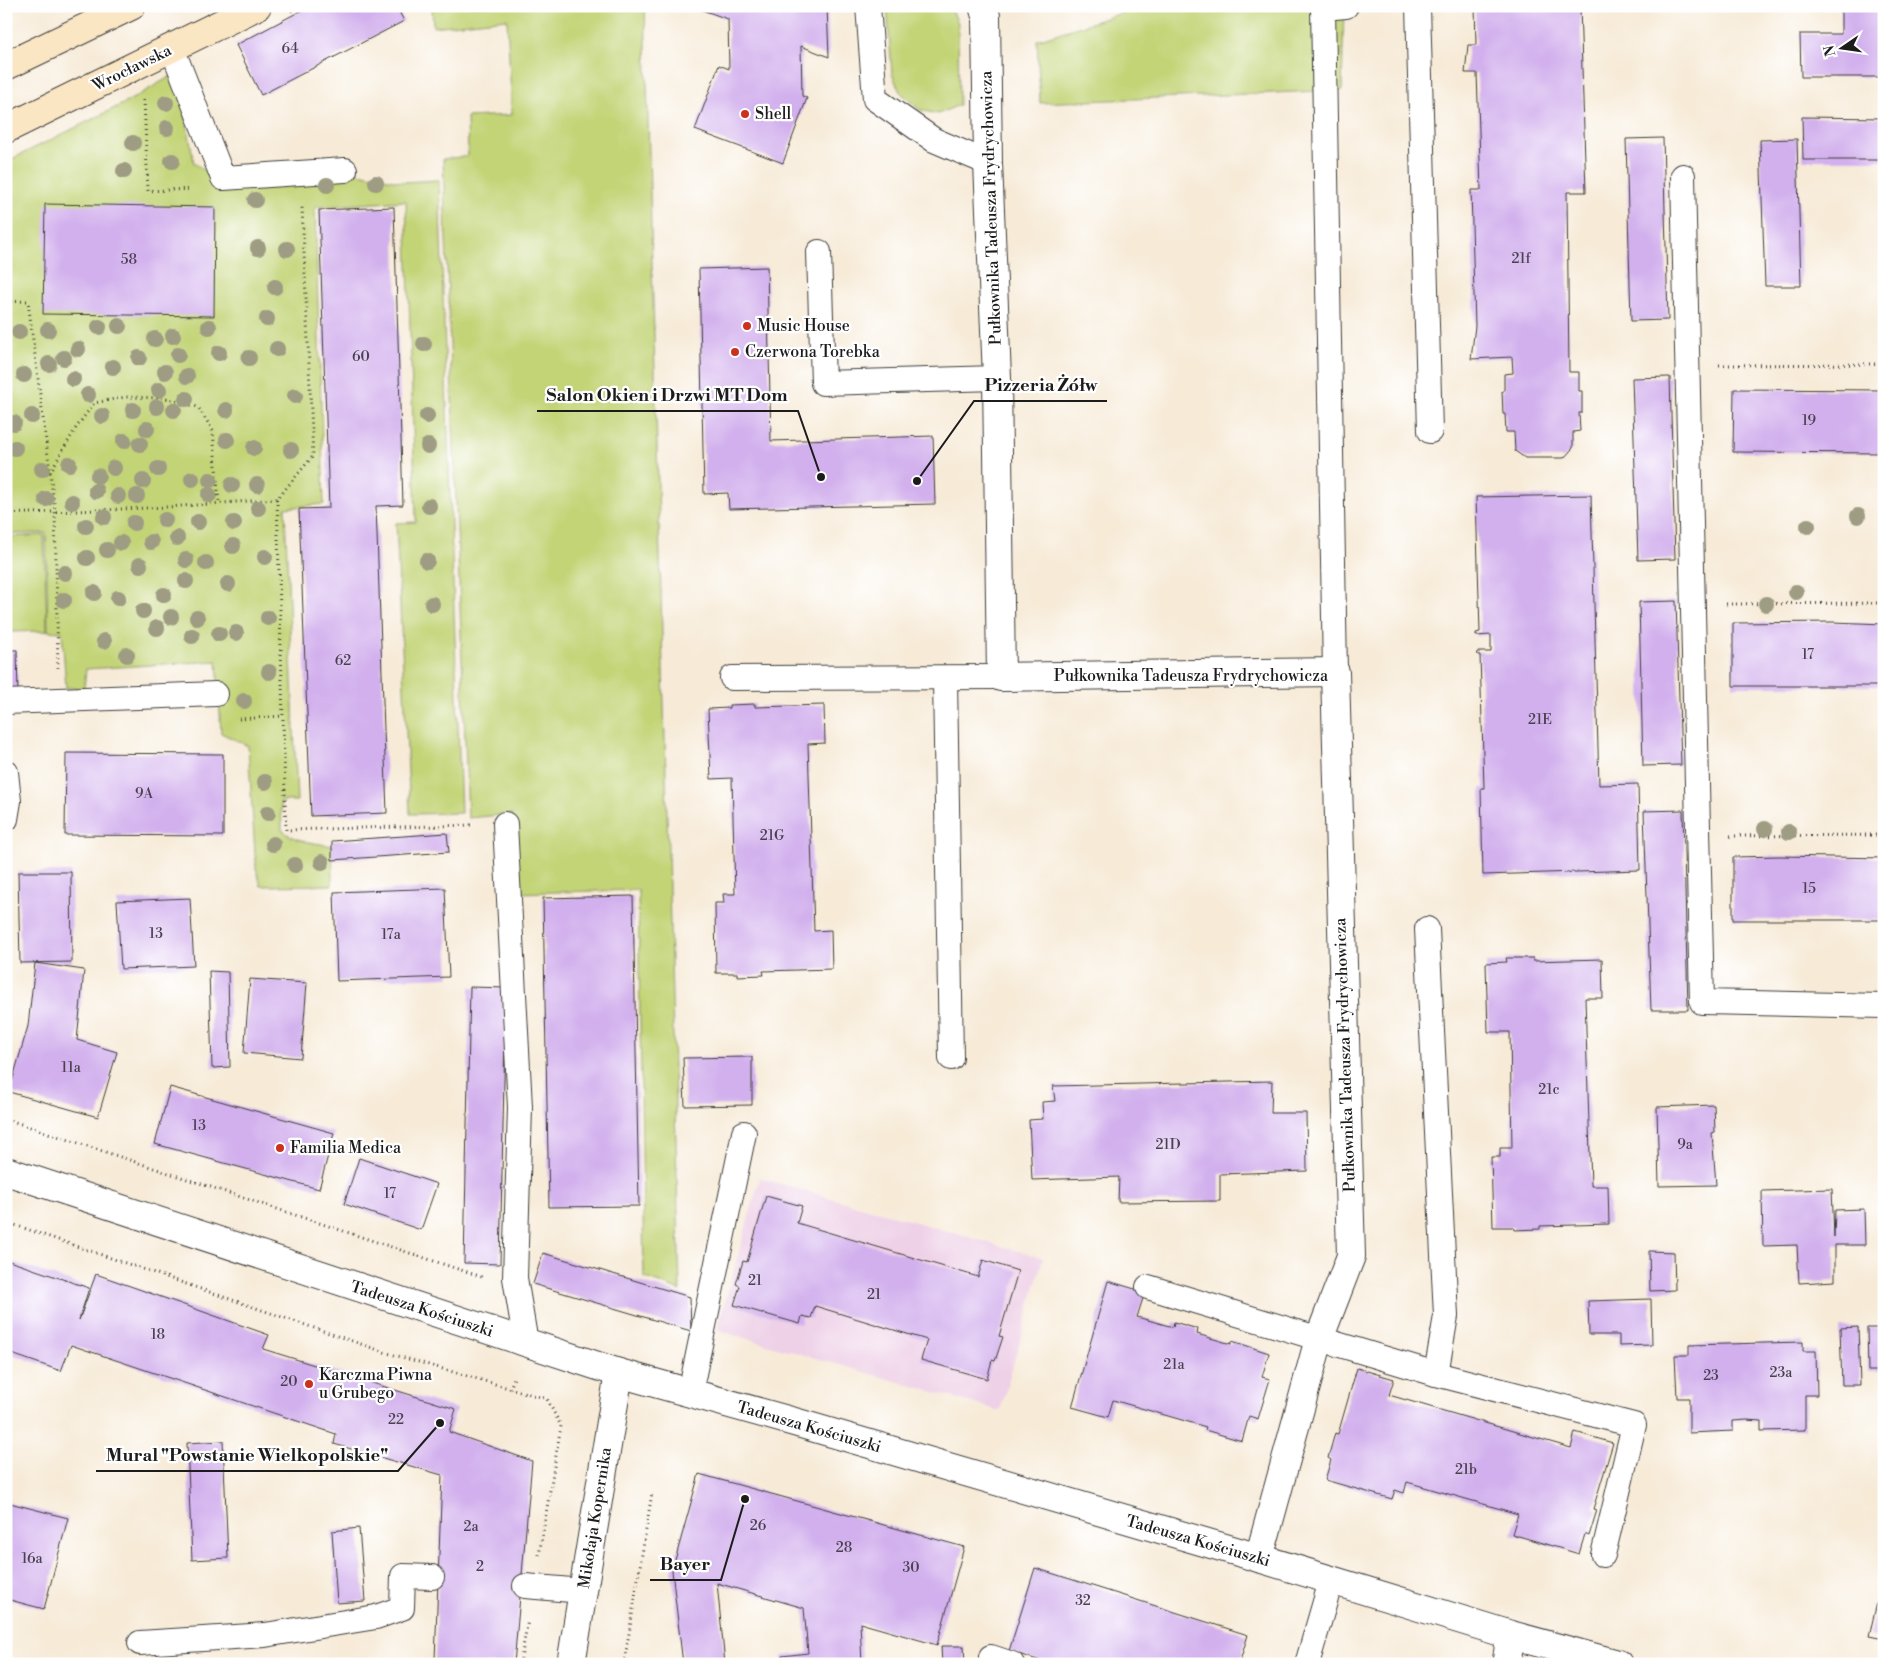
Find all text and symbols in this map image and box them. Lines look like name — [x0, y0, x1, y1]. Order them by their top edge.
north arrow — [1818, 22, 1868, 72]
street label: Wrocławska — [88, 40, 176, 96]
house number: 64 — [281, 40, 299, 58]
text: N — [1820, 43, 1840, 58]
street label: Pułkownika Tadeusza Frydrychowicza — [976, 70, 1006, 345]
place label: Shell — [755, 104, 792, 124]
marker: Shell — [739, 108, 751, 120]
house number: 21f — [1511, 250, 1532, 268]
house number: 58 — [121, 251, 137, 269]
place label: Music House — [757, 316, 850, 336]
marker: Music House — [741, 320, 753, 332]
place label: Czerwona Torebka — [745, 342, 881, 362]
marker: Czerwona Torebka — [729, 346, 741, 358]
house number: 60 — [352, 348, 370, 366]
callout: Pizzeria Żółw — [974, 368, 1107, 401]
text: Pizzeria Żółw — [984, 374, 1098, 397]
callout: Salon Okien i Drzwi MT Dom — [537, 378, 798, 411]
text: Salon Okien i Drzwi MT Dom — [546, 384, 788, 407]
house number: 19 — [1802, 412, 1816, 430]
house number: 17 — [1802, 646, 1814, 664]
house number: 62 — [335, 652, 351, 670]
street label: Pułkownika Tadeusza Frydrychowicza — [1054, 666, 1329, 686]
house number: 21E — [1528, 711, 1552, 729]
house number: 9A — [135, 785, 153, 803]
house number: 21G — [760, 827, 785, 845]
house number: 15 — [1802, 880, 1816, 898]
street label: Pułkownika Tadeusza Frydrychowicza — [1330, 917, 1360, 1192]
house number: 13 — [149, 925, 163, 943]
house number: 17a — [381, 926, 402, 944]
house number: 11a — [61, 1059, 82, 1077]
house number: 21c — [1538, 1081, 1560, 1099]
house number: 13 — [192, 1117, 206, 1135]
house number: 21D — [1155, 1136, 1181, 1154]
house number: 9a — [1677, 1136, 1694, 1154]
place label: Familia Medica — [290, 1138, 402, 1158]
marker: Familia Medica — [274, 1142, 286, 1154]
house number: 17 — [384, 1185, 396, 1203]
house number: 21 — [748, 1272, 762, 1290]
street label: Tadeusza Kościuszki — [348, 1276, 496, 1342]
house number: 21 — [867, 1286, 881, 1304]
house number: 18 — [151, 1326, 165, 1344]
house number: 21a — [1163, 1356, 1186, 1374]
house number: 23a — [1770, 1364, 1793, 1382]
place label: Karczma Piwna u Grubego — [319, 1365, 433, 1403]
house number: 23 — [1703, 1367, 1719, 1385]
house number: 20 — [280, 1373, 298, 1391]
marker: Karczma Piwna u Grubego — [303, 1378, 315, 1390]
street label: Tadeusza Kościuszki — [735, 1397, 883, 1457]
house number: 22 — [388, 1411, 404, 1429]
callout: Mural "Powstanie Wielkopolskie" — [96, 1438, 398, 1471]
text: Mural "Powstanie Wielkopolskie" — [106, 1444, 388, 1467]
street label: Mikołaja Kopernika — [574, 1445, 616, 1590]
house number: 21b — [1455, 1461, 1477, 1479]
street label: Tadeusza Kościuszki — [1124, 1511, 1272, 1571]
house number: 26 — [750, 1517, 767, 1535]
house number: 2a — [463, 1518, 479, 1536]
house number: 28 — [836, 1539, 852, 1557]
callout: Bayer — [650, 1547, 721, 1580]
house number: 16a — [21, 1550, 43, 1568]
text: Bayer — [660, 1553, 710, 1576]
house number: 2 — [476, 1558, 484, 1576]
house number: 30 — [902, 1559, 920, 1577]
house number: 32 — [1075, 1592, 1091, 1610]

